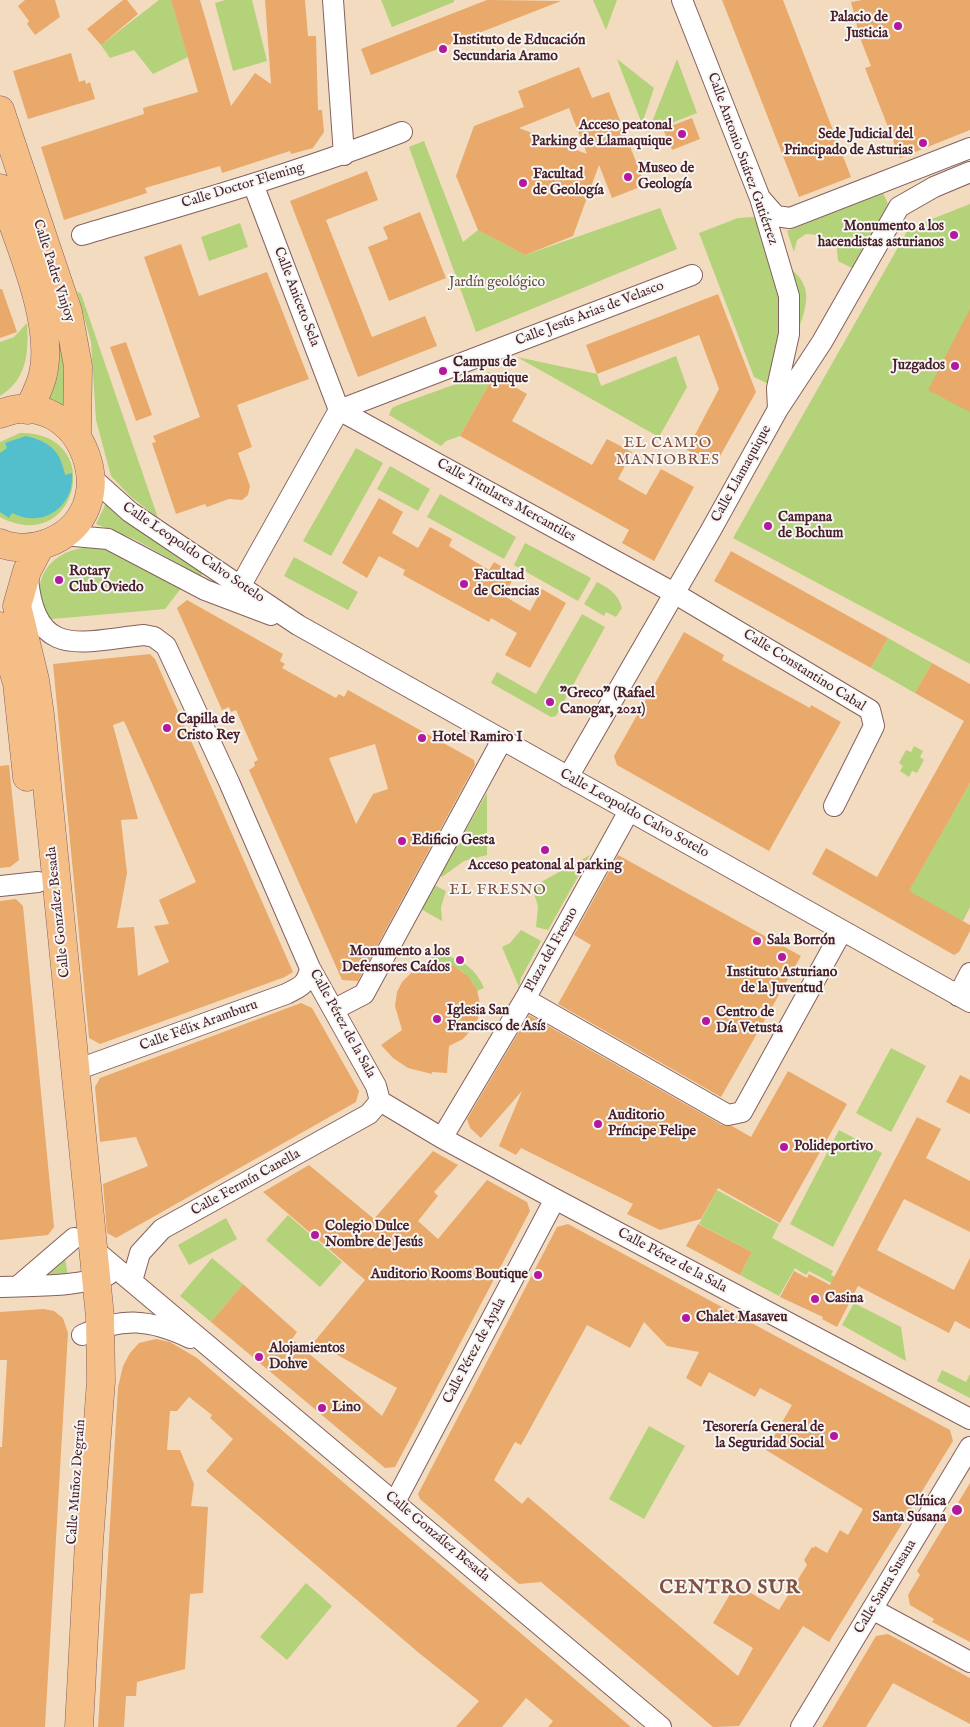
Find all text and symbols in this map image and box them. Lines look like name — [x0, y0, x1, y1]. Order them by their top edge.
place label: Palacio de Justicia — [830, 10, 888, 42]
marker: Palacio de Justicia — [892, 20, 904, 32]
place label: Instituto de Educación Secundaria Aramo — [453, 33, 585, 65]
marker: Instituto de Educación Secundaria Aramo — [437, 43, 449, 55]
street label: Calle Antonio Suárez Gutiérrez — [703, 71, 781, 247]
place label: Acceso peatonal Parking de Llamaquique — [531, 118, 672, 150]
place label: Sede Judicial del Principado de Asturias — [784, 127, 913, 160]
marker: Acceso peatonal Parking de Llamaquique — [676, 128, 688, 140]
marker: Sede Judicial del Principado de Asturias — [917, 137, 929, 149]
street label: Calle Doctor Fleming — [180, 159, 306, 213]
place label: Museo de Geología — [638, 161, 694, 193]
place label: Facultad de Geología — [533, 167, 604, 200]
marker: Museo de Geología — [622, 171, 634, 183]
marker: Facultad de Geología — [517, 177, 529, 189]
street label: Calle Padre Vinjoy — [28, 217, 78, 325]
place label: Monumento a los hacendistas asturianos — [818, 219, 944, 252]
marker: Monumento a los hacendistas asturianos — [948, 229, 960, 241]
street label: Calle Aniceto Sela — [269, 245, 323, 349]
park label: Jardín geológico — [449, 275, 545, 291]
street label: Calle Jesús Arias de Velasco — [513, 278, 667, 350]
place label: Campus de Llamaquique — [453, 355, 528, 388]
place label: Juzgados — [892, 358, 945, 374]
marker: Juzgados — [949, 360, 961, 372]
marker: Campus de Llamaquique — [437, 365, 449, 377]
street label: Calle Llamaquique — [708, 423, 776, 525]
district label: EL CAMPO MANIOBRES — [615, 435, 721, 470]
street label: Calle Titulares Mercantiles — [434, 456, 578, 546]
street label: Calle Leopoldo Calvo Sotelo — [119, 499, 267, 607]
place label: Campana de Bochum — [778, 510, 843, 542]
marker: Campana de Bochum — [762, 520, 774, 532]
place label: Rotary Club Oviedo — [69, 564, 144, 596]
place label: Facultad de Ciencias — [474, 568, 539, 600]
marker: Rotary Club Oviedo — [53, 574, 65, 586]
marker: Facultad de Ciencias — [458, 578, 470, 590]
street label: Calle Constantino Cabal — [740, 626, 868, 716]
place label: "Greco" (Rafael Canogar, 2021) — [560, 686, 655, 719]
marker: "Greco" (Rafael Canogar, 2021) — [544, 696, 556, 708]
place label: Capilla de Cristo Rey — [177, 712, 240, 744]
marker: Capilla de Cristo Rey — [161, 722, 173, 734]
place label: Hotel Ramiro I — [432, 730, 522, 746]
marker: Hotel Ramiro I — [416, 732, 428, 744]
street label: Calle Leopoldo Calvo Sotelo — [557, 766, 711, 862]
place label: Edificio Gesta — [412, 833, 495, 849]
marker: Edificio Gesta — [396, 835, 408, 847]
marker: Acceso peatonal al parking — [539, 844, 551, 856]
street label: Calle González Besada — [44, 846, 74, 978]
place label: Acceso peatonal al parking — [468, 858, 622, 874]
district label: EL FRESNO — [448, 882, 548, 900]
street label: Plaza del Fresno — [522, 905, 582, 995]
place label: Sala Borrón — [767, 933, 835, 949]
marker: Sala Borrón — [751, 935, 763, 947]
place label: Monumento a los Defensores Caídos — [342, 944, 450, 976]
marker: Instituto Asturiano de la Juventud — [776, 951, 788, 963]
marker: Monumento a los Defensores Caídos — [454, 954, 466, 966]
place label: Instituto Asturiano de la Juventud — [727, 965, 837, 998]
street label: Calle Pérez de la Sala — [305, 967, 379, 1081]
street label: Calle Félix Aramburu — [138, 997, 260, 1055]
place label: Iglesia San Francisco de Asís — [447, 1003, 546, 1036]
place label: Centro de Día Vetusta — [716, 1005, 783, 1038]
marker: Iglesia San Francisco de Asís — [431, 1013, 443, 1025]
marker: Centro de Día Vetusta — [700, 1015, 712, 1027]
place label: Auditorio Príncipe Felipe — [608, 1108, 696, 1140]
marker: Auditorio Príncipe Felipe — [592, 1118, 604, 1130]
place label: Polideportivo — [794, 1139, 873, 1155]
marker: Polideportivo — [778, 1141, 790, 1153]
street label: Calle Fermín Canella — [188, 1146, 304, 1220]
place label: Colegio Dulce Nombre de Jesús — [325, 1219, 423, 1252]
street label: Calle Pérez de la Sala — [614, 1225, 730, 1297]
marker: Colegio Dulce Nombre de Jesús — [309, 1229, 321, 1241]
place label: Auditorio Rooms Boutique — [371, 1267, 528, 1283]
marker: Auditorio Rooms Boutique — [532, 1269, 544, 1281]
place label: Casina — [825, 1291, 863, 1307]
marker: Casina — [809, 1293, 821, 1305]
street label: Calle Pérez de Ayala — [440, 1295, 510, 1407]
place label: Chalet Masaveu — [696, 1310, 787, 1326]
marker: Chalet Masaveu — [680, 1312, 692, 1324]
place label: Alojamientos Dohve — [269, 1341, 345, 1374]
marker: Alojamientos Dohve — [253, 1351, 265, 1363]
place label: Lino — [332, 1400, 361, 1416]
marker: Lino — [316, 1402, 328, 1414]
street label: Calle Muñoz Degraín — [64, 1419, 90, 1545]
place label: Tesorería General de la Seguridad Social — [703, 1420, 824, 1452]
marker: Tesorería General de la Seguridad Social — [828, 1430, 840, 1442]
street label: Calle González Besada — [381, 1488, 493, 1586]
place label: Clínica Santa Susana — [873, 1494, 946, 1526]
marker: Clínica Santa Susana — [950, 1503, 964, 1517]
street label: Calle Santa Susana — [851, 1537, 921, 1637]
district label: CENTRO SUR — [658, 1578, 802, 1600]

